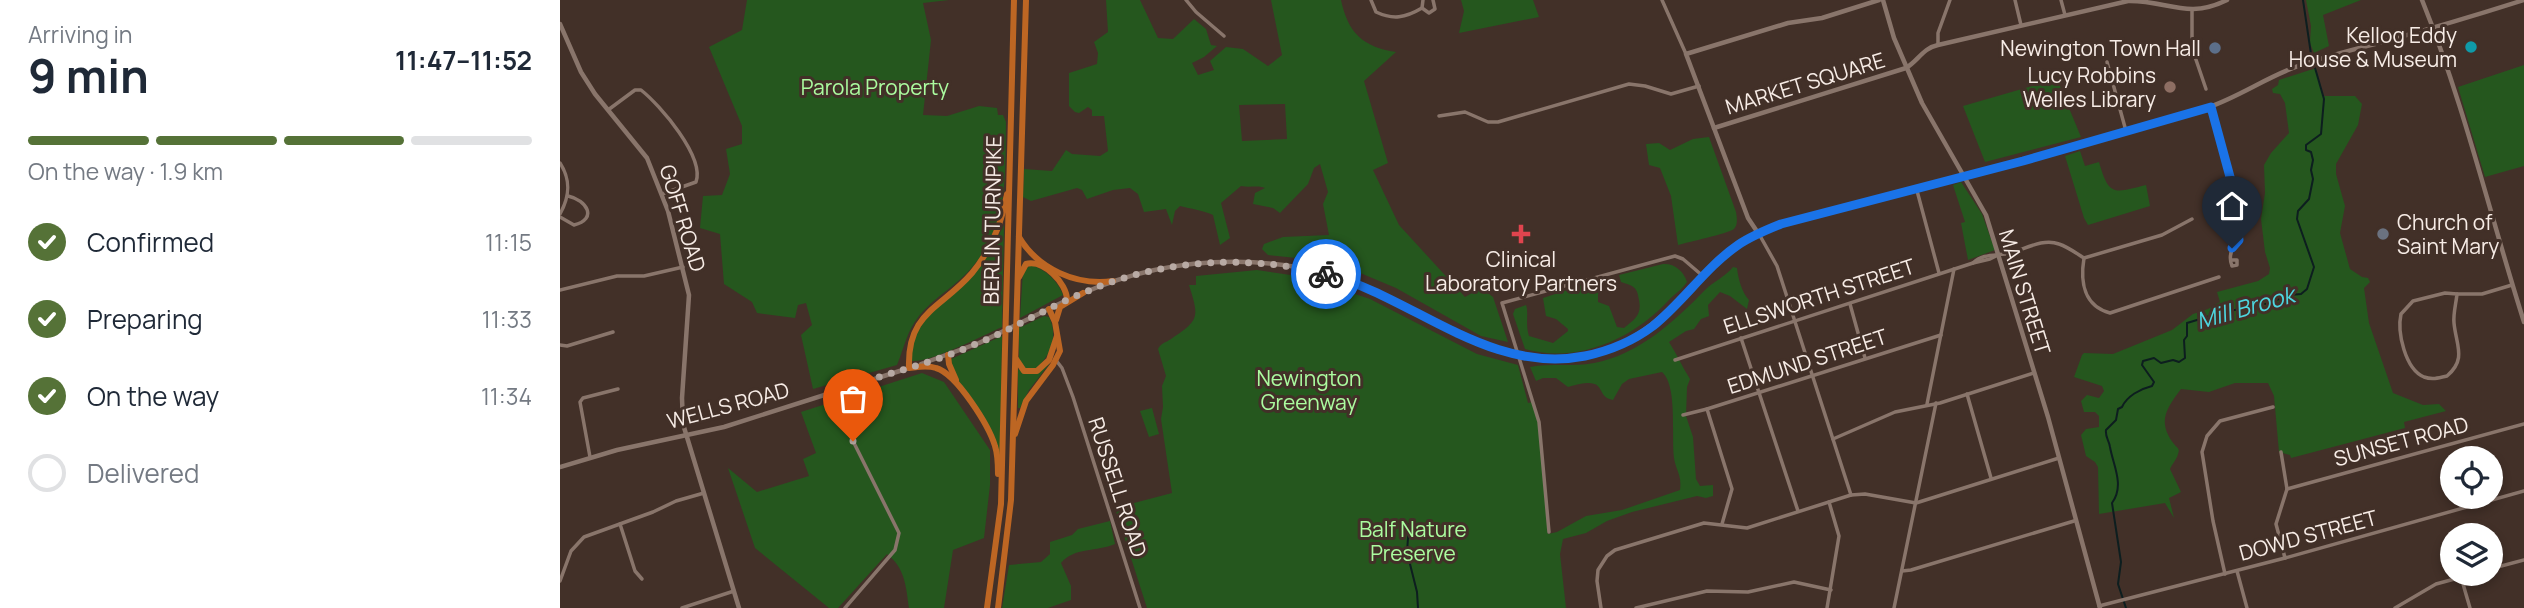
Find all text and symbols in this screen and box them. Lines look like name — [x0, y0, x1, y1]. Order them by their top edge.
text: Arriving in — [28, 18, 133, 50]
place label: Kellog Eddy House & Museum — [2289, 21, 2457, 73]
place label: Newington Town Hall — [2000, 34, 2201, 62]
marker: Kellog Eddy House & Museum — [2463, 39, 2479, 55]
marker: Newington Town Hall — [2207, 40, 2223, 56]
text: 11:47–11:52 — [395, 42, 532, 78]
text: 9 min — [28, 44, 149, 107]
street label: MARKET SQUARE — [1722, 45, 1888, 121]
place label: Lucy Robbins Welles Library — [2023, 61, 2156, 113]
park label: Parola Property — [801, 73, 949, 101]
marker: Lucy Robbins Welles Library — [2162, 79, 2178, 95]
street label: BERLIN TURNPIKE — [977, 135, 1007, 305]
text: On the way · 1.9 km — [28, 155, 223, 187]
street label: GOFF ROAD — [653, 161, 713, 275]
pin — [2202, 176, 2262, 248]
icon: home — [2213, 187, 2251, 225]
place label: Church of Saint Mary — [2397, 208, 2499, 260]
icon: check — [28, 223, 66, 261]
text: Confirmed — [87, 224, 214, 260]
marker: Clinical Laboratory Partners — [1511, 224, 1531, 244]
text: 11:15 — [485, 226, 532, 258]
street label: MAIN STREET — [1993, 226, 2057, 359]
marker: Church of Saint Mary — [2375, 226, 2391, 242]
courier — [1291, 239, 1361, 309]
place label: Clinical Laboratory Partners — [1425, 245, 1617, 297]
street label: ELLSWORTH STREET — [1720, 252, 1919, 340]
icon: bike — [1307, 255, 1345, 293]
water label: Mill Brook — [2192, 277, 2301, 336]
icon: check — [28, 300, 66, 338]
text: Preparing — [87, 301, 203, 337]
text: 11:33 — [482, 303, 532, 335]
street label: EDMUND STREET — [1724, 322, 1891, 400]
park label: Newington Greenway — [1256, 364, 1362, 416]
pin — [823, 369, 883, 441]
street label: WELLS ROAD — [664, 375, 792, 435]
icon: check — [28, 377, 66, 415]
text: On the way — [87, 378, 219, 414]
text: 11:34 — [481, 380, 532, 412]
icon: bag — [834, 380, 872, 418]
street label: SUNSET ROAD — [2330, 410, 2472, 472]
street label: RUSSELL ROAD — [1082, 413, 1154, 561]
map controls — [2440, 446, 2503, 586]
button: locate — [2440, 446, 2503, 509]
text: Delivered — [87, 455, 199, 491]
street label: DOWD STREET — [2236, 503, 2381, 567]
park label: Balf Nature Preserve — [1359, 515, 1467, 567]
button: layers — [2440, 523, 2503, 586]

